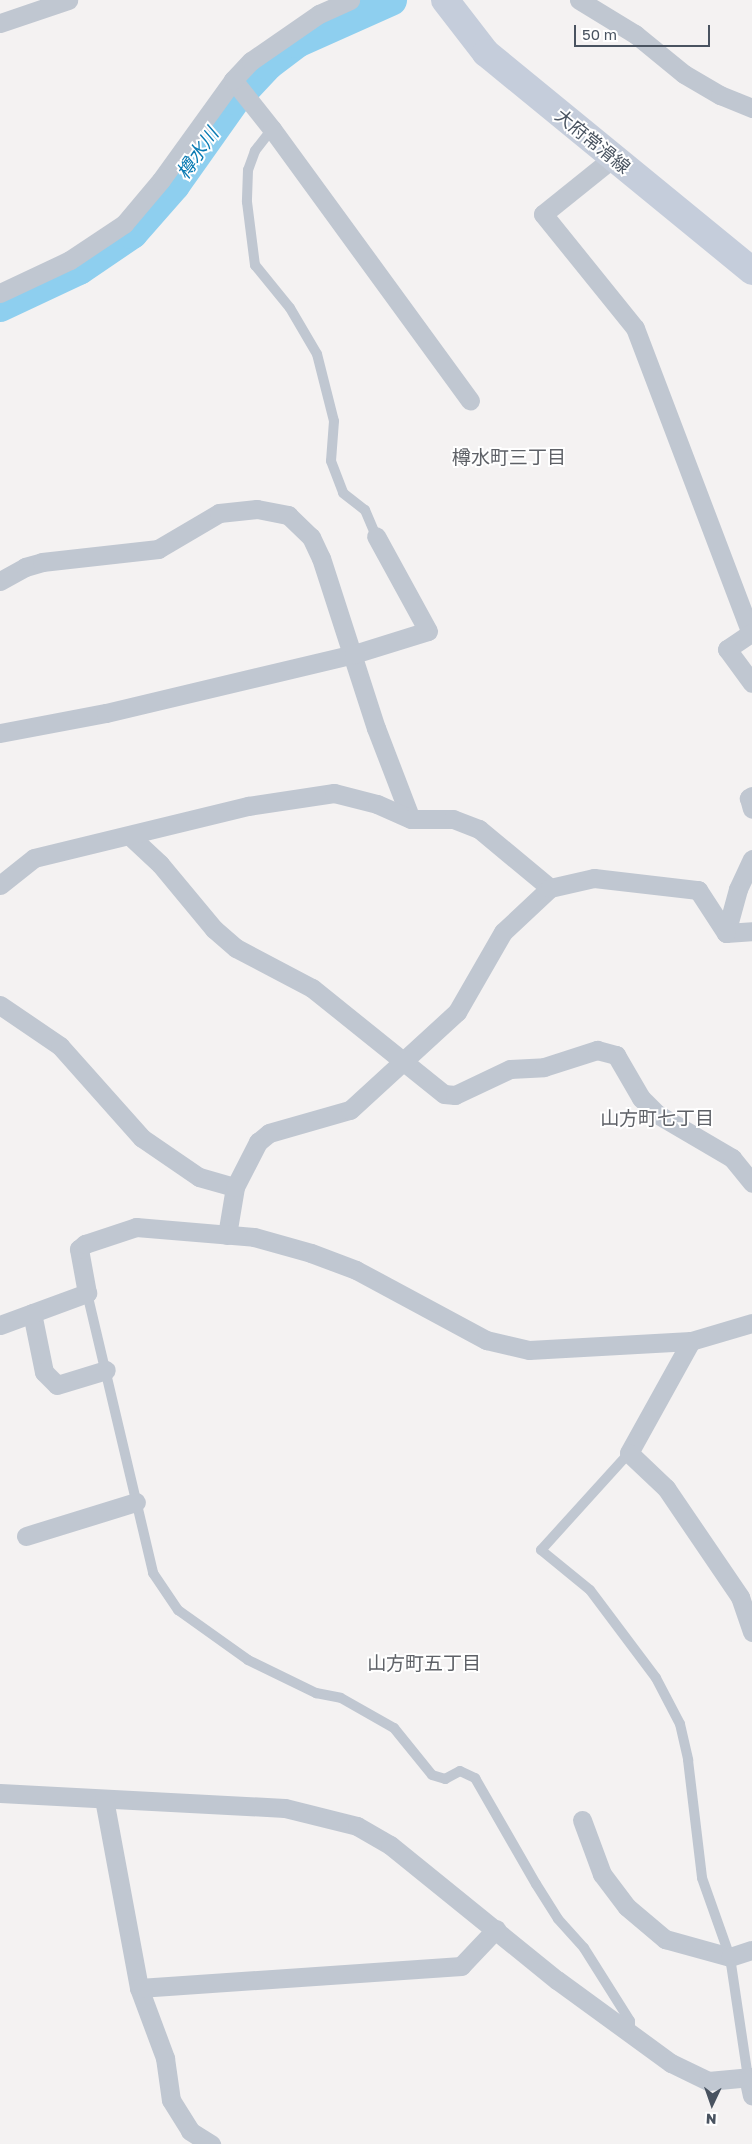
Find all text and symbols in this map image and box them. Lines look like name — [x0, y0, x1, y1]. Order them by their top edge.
scale bar — [577, 15, 713, 47]
text: 50 m — [582, 25, 617, 43]
street label: 大府常滑線 — [551, 104, 635, 178]
water label: 樽水川 — [171, 123, 223, 183]
district label: 樽水町三丁目 — [452, 446, 566, 468]
district label: 山方町七丁目 — [600, 1107, 714, 1129]
district label: 山方町五丁目 — [367, 1652, 481, 1674]
north arrow — [687, 2079, 737, 2129]
text: N — [705, 2111, 717, 2128]

